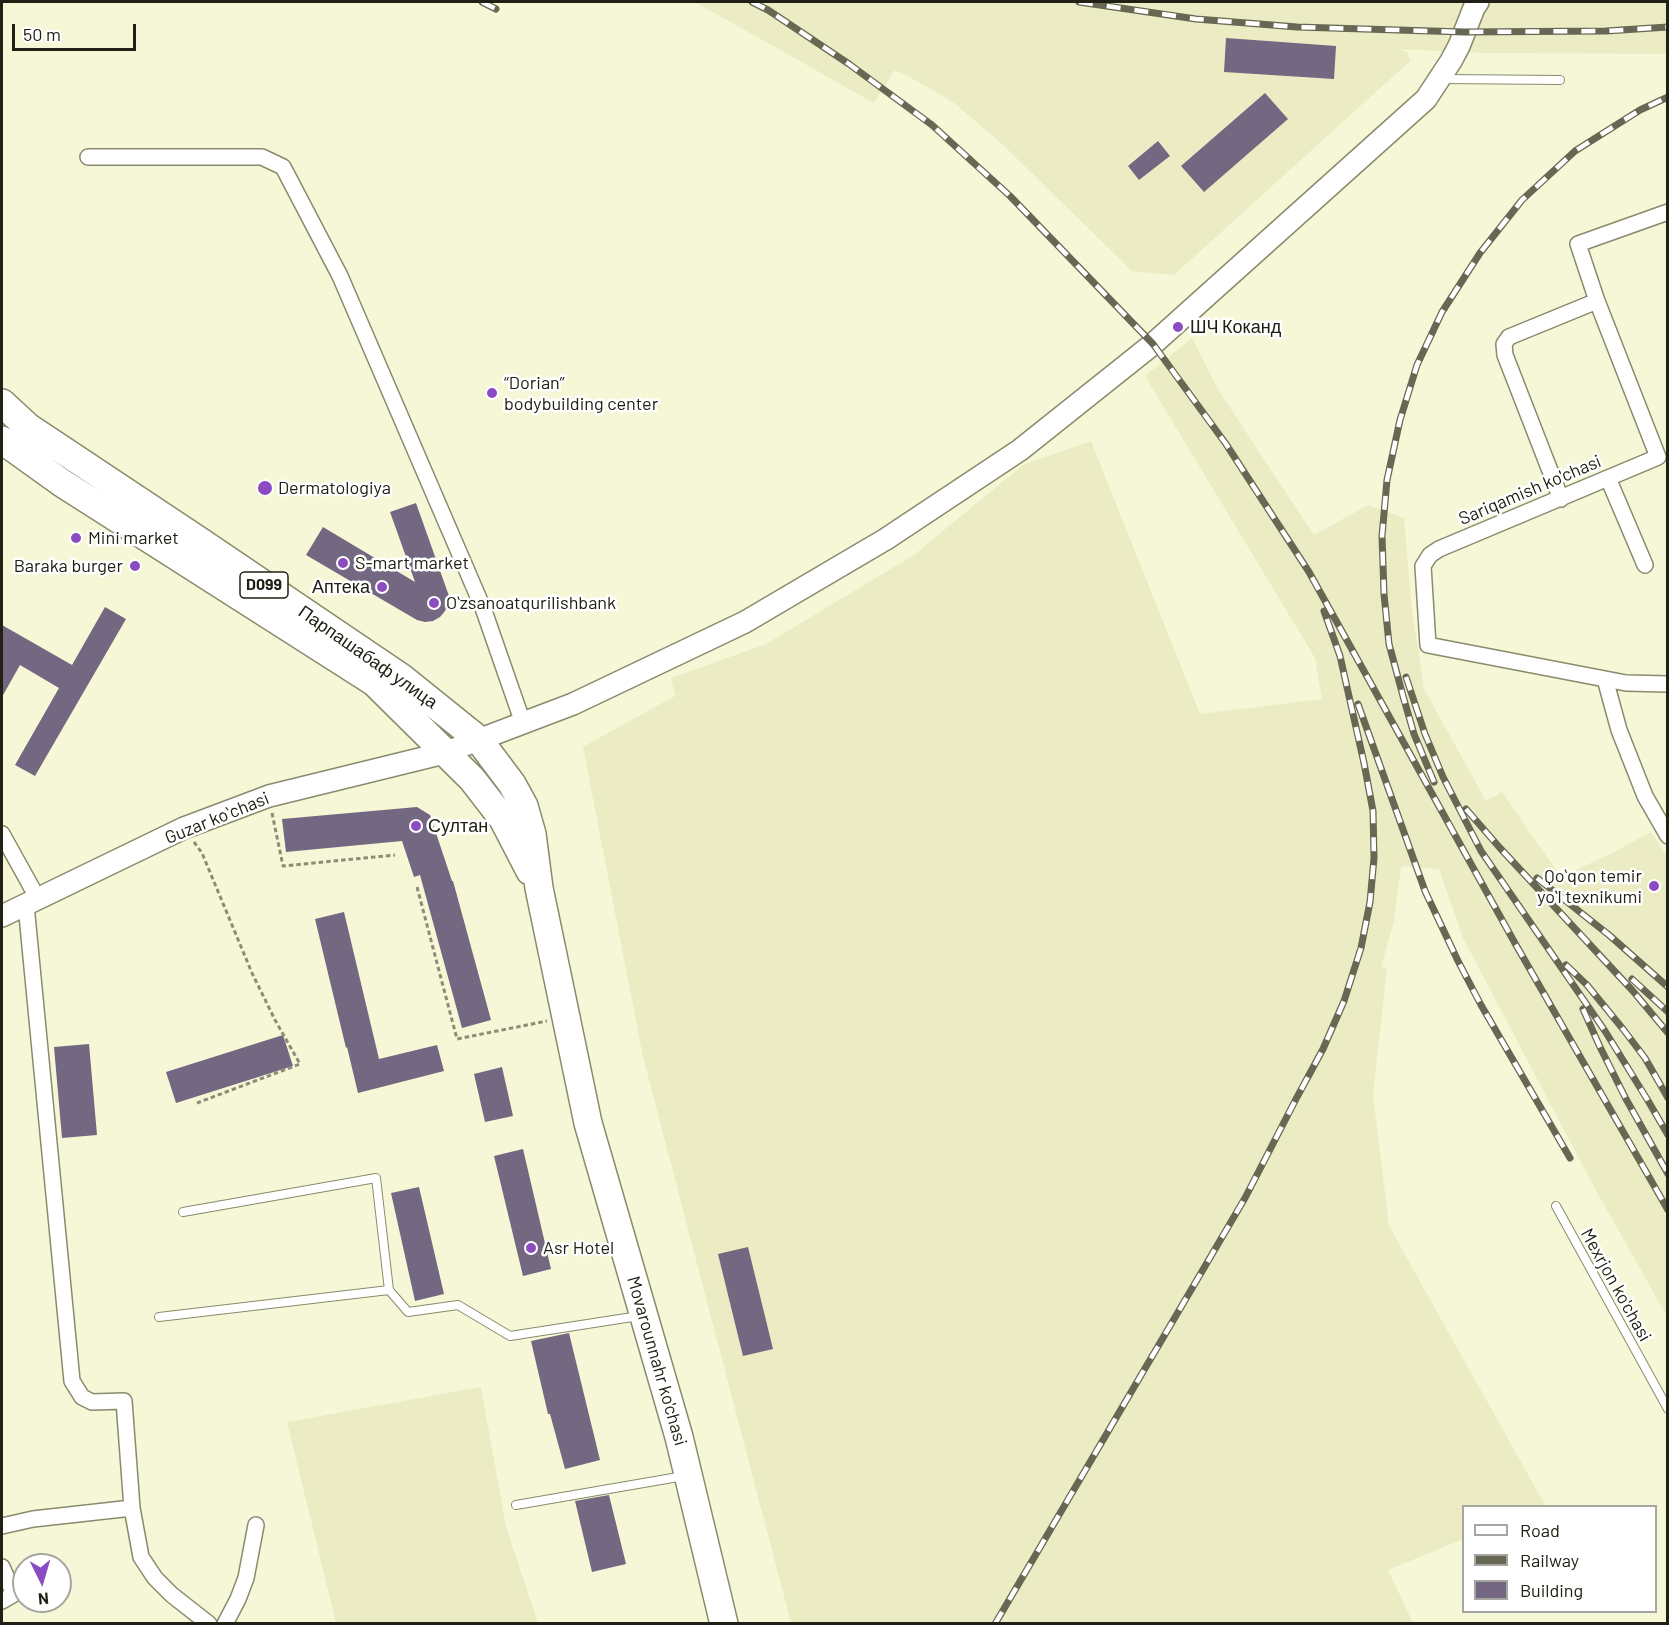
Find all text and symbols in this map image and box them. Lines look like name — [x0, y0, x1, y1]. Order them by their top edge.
scale bar — [15, 12, 140, 50]
text: 50 m — [23, 23, 61, 45]
place label: ШЧ Коканд — [1190, 316, 1281, 338]
marker: ШЧ Коканд — [1171, 320, 1185, 334]
place label: “Dorian” bodybuilding center — [504, 372, 658, 415]
marker: “Dorian” bodybuilding center — [485, 386, 499, 400]
street label: Sariqamish ko'chasi — [1456, 450, 1604, 530]
place label: Dermatologiya — [278, 477, 391, 499]
marker: Dermatologiya — [256, 479, 274, 497]
place label: Mini market — [88, 527, 179, 549]
marker: Mini market — [69, 531, 83, 545]
place label: S-mart market — [355, 552, 469, 574]
place label: Baraka burger — [14, 555, 123, 577]
marker: S-mart market — [336, 556, 350, 570]
marker: Baraka burger — [128, 559, 142, 573]
road number: D099 — [240, 572, 288, 598]
place label: Аптека — [312, 576, 370, 598]
marker: Аптека — [375, 580, 389, 594]
place label: Oʻzsanoatqurilishbank — [446, 592, 616, 614]
marker: Oʻzsanoatqurilishbank — [427, 596, 441, 610]
street label: Парпашабаф улица — [294, 601, 442, 713]
street label: Guzar koʻchasi — [162, 787, 272, 849]
place label: Султан — [428, 815, 488, 837]
marker: Султан — [409, 819, 423, 833]
place label: Qoʻqon temir yoʻl texnikumi — [1537, 865, 1642, 908]
marker: Qoʻqon temir yoʻl texnikumi — [1647, 879, 1661, 893]
street label: Mexrjon ko'chasi — [1576, 1225, 1656, 1345]
place label: Asr Hotel — [543, 1237, 614, 1259]
marker: Asr Hotel — [524, 1241, 538, 1255]
street label: Movarounnahr ko'chasi — [622, 1274, 692, 1448]
legend — [1462, 1505, 1657, 1613]
text: Road — [1520, 1519, 1560, 1541]
text: Railway — [1520, 1549, 1579, 1571]
north arrow — [12, 1553, 72, 1613]
text: Building — [1520, 1579, 1583, 1601]
text: N — [37, 1590, 50, 1609]

